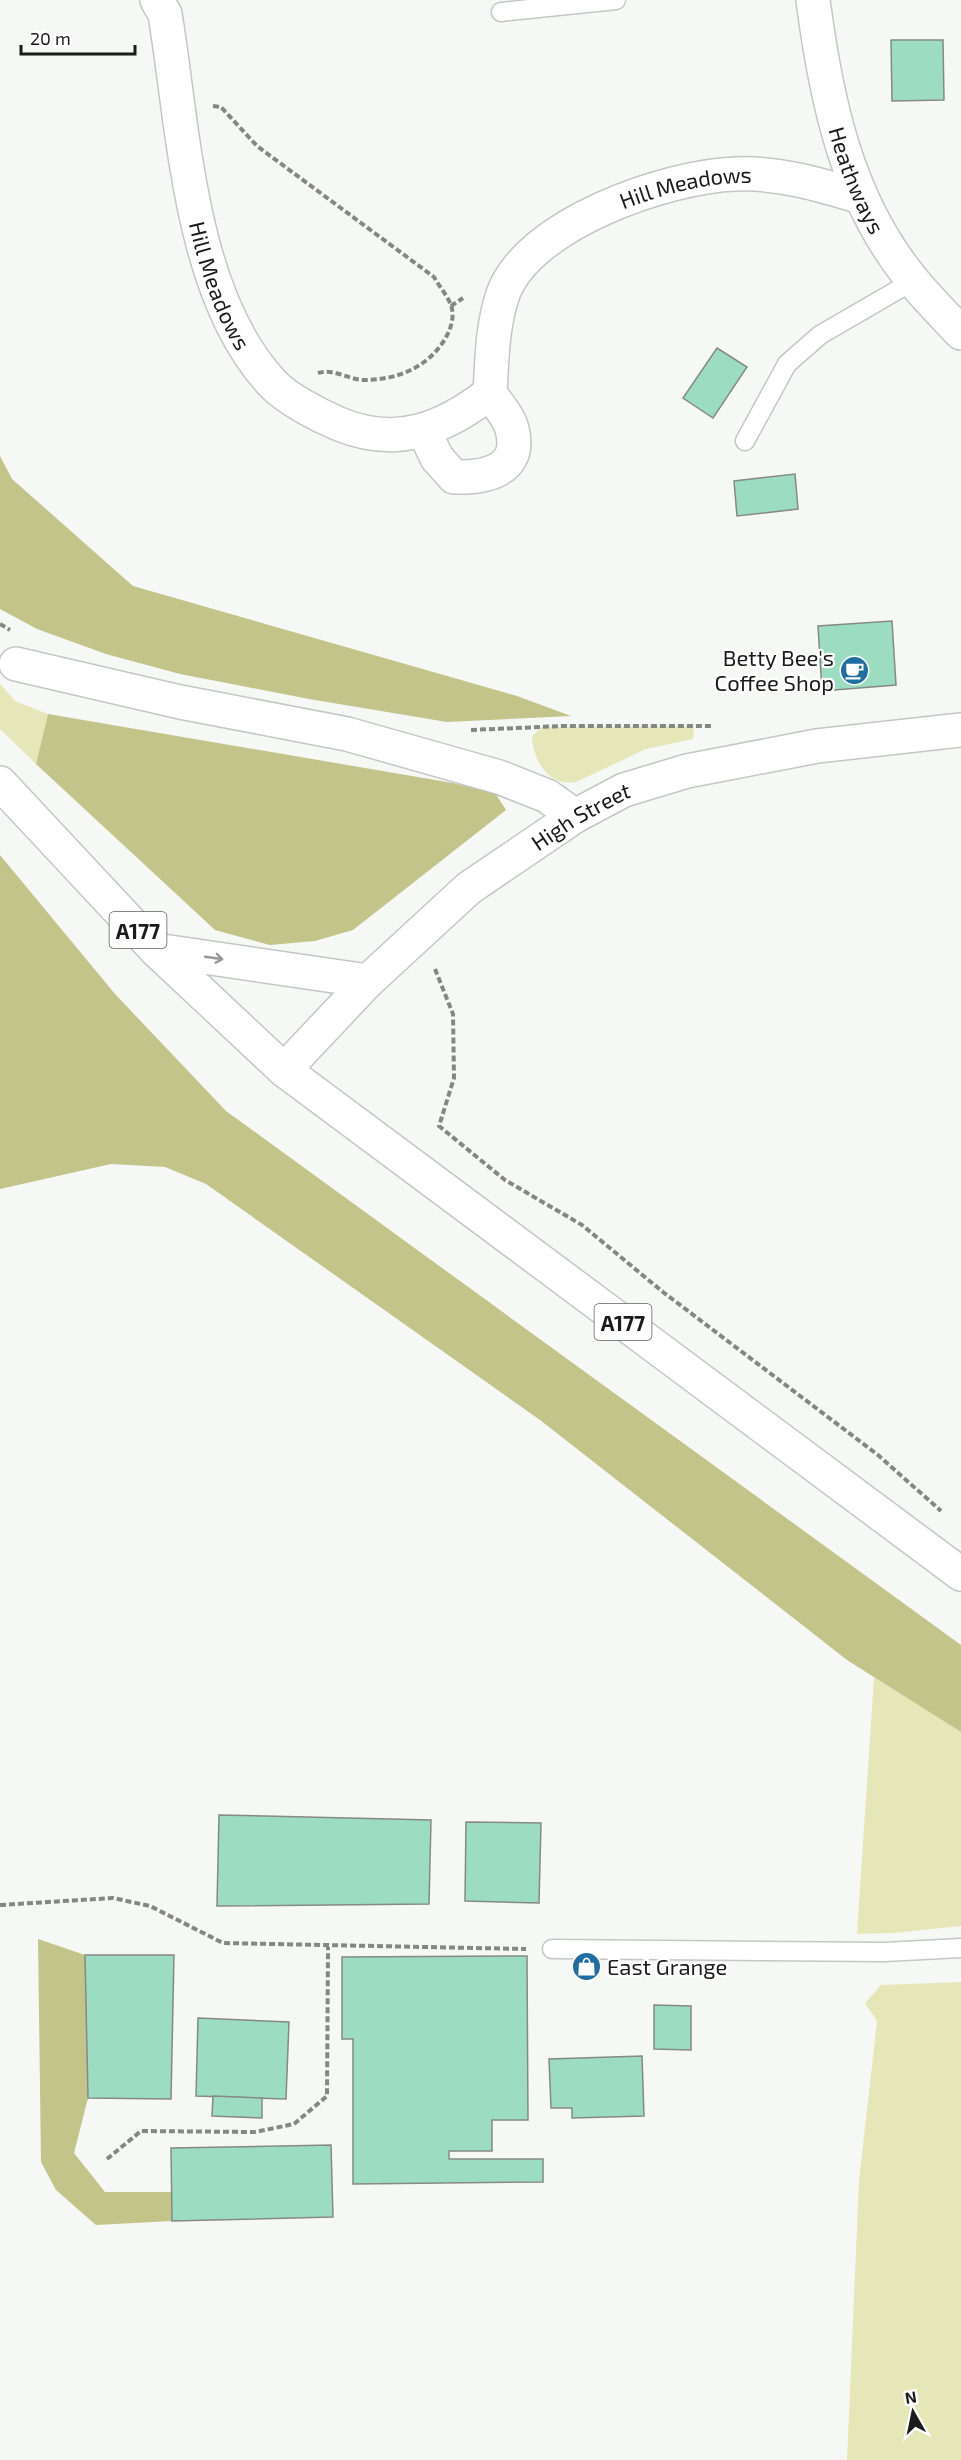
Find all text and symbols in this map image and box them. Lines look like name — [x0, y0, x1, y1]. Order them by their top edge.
scale bar — [21, 18, 135, 56]
text: 20 m — [30, 27, 71, 49]
street label: Heathways — [824, 124, 890, 238]
street label: Hill Meadows — [616, 161, 752, 213]
street label: Hill Meadows — [185, 219, 256, 354]
place label: Betty Bee's Coffee Shop — [715, 644, 834, 695]
cafe icon: Betty Bee's Coffee Shop — [839, 654, 871, 686]
street label: High Street — [526, 776, 633, 855]
road number: A177 — [110, 912, 166, 948]
one-way arrow — [204, 953, 224, 964]
road number: A177 — [594, 1304, 652, 1340]
shop icon: East Grange — [570, 1950, 602, 1982]
place label: East Grange — [607, 1953, 727, 1979]
north arrow — [883, 2382, 943, 2442]
text: N — [903, 2386, 918, 2407]

